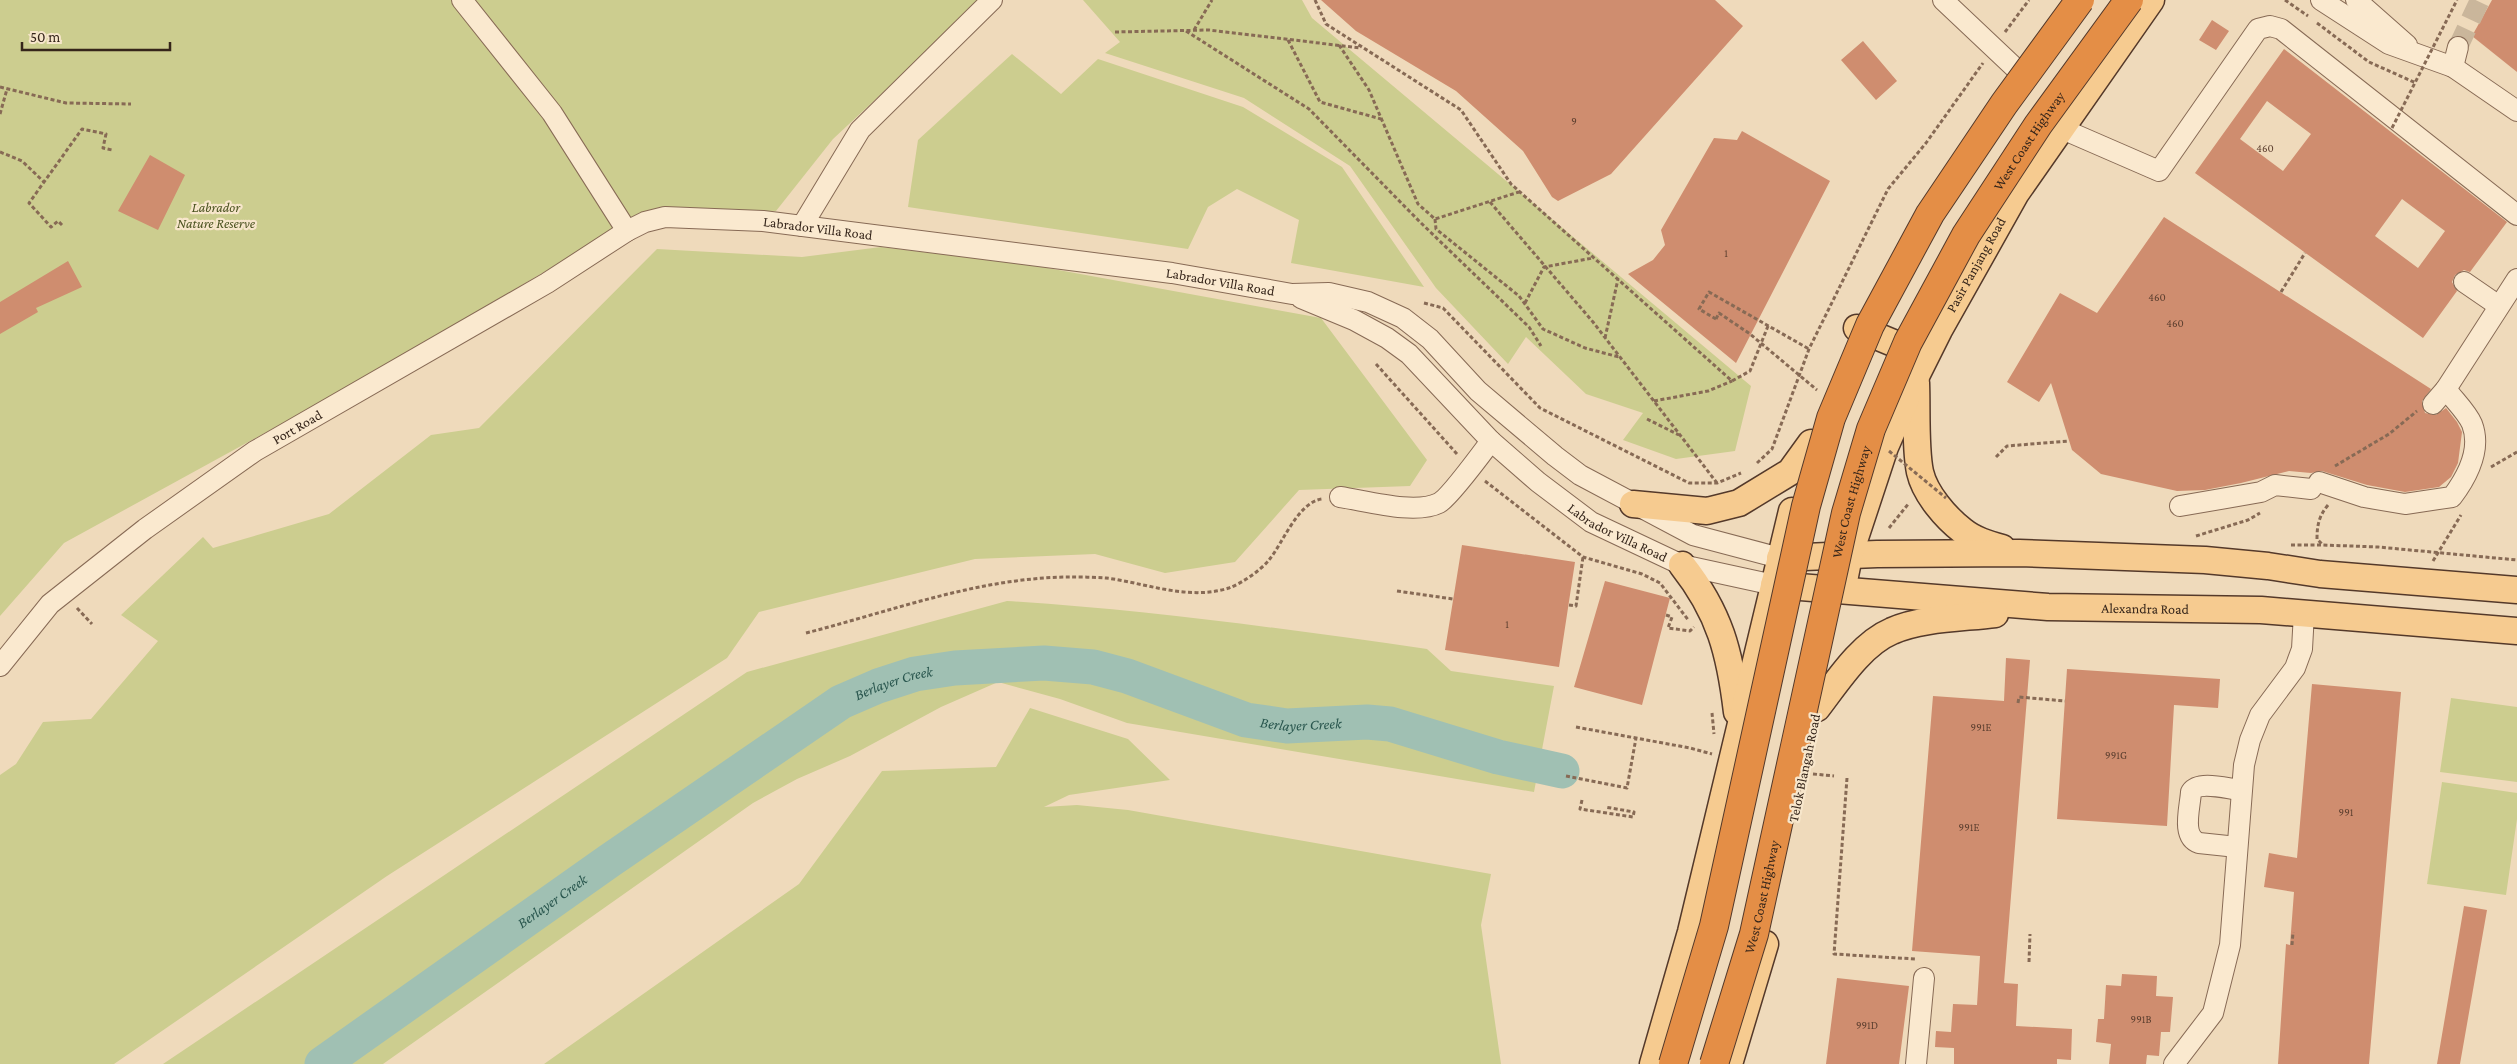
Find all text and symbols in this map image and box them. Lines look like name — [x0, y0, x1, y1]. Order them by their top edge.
scale bar — [22, 20, 170, 52]
text: 50 m — [30, 29, 60, 45]
street label: West Coast Highway — [1990, 88, 2068, 193]
house number: 9 — [1571, 115, 1577, 127]
house number: 460 — [2256, 142, 2274, 154]
park label: Labrador Nature Reserve — [177, 199, 256, 231]
street label: Labrador Villa Road — [762, 213, 874, 243]
street label: Pasir Panjang Road — [1943, 214, 2009, 315]
house number: 1 — [1724, 247, 1728, 259]
street label: Labrador Villa Road — [1165, 264, 1277, 299]
house number: 460 — [2148, 291, 2166, 303]
house number: 460 — [2166, 317, 2184, 329]
street label: Port Road — [269, 406, 325, 447]
street label: West Coast Highway — [1828, 443, 1874, 560]
street label: Labrador Villa Road — [1565, 500, 1671, 565]
street label: Alexandra Road — [2101, 600, 2190, 617]
house number: 1 — [1505, 618, 1509, 630]
water label: Berlayer Creek — [852, 663, 935, 703]
street label: Telok Blangah Road — [1785, 712, 1823, 824]
water label: Berlayer Creek — [1259, 714, 1343, 735]
house number: 991E — [1971, 721, 1991, 733]
house number: 991G — [2105, 749, 2127, 761]
house number: 991 — [2339, 806, 2354, 818]
house number: 991E — [1959, 821, 1979, 833]
street label: West Coast Highway — [1740, 838, 1782, 955]
water label: Berlayer Creek — [514, 870, 591, 931]
house number: 991B — [2131, 1013, 2151, 1025]
house number: 991D — [1856, 1019, 1878, 1031]

